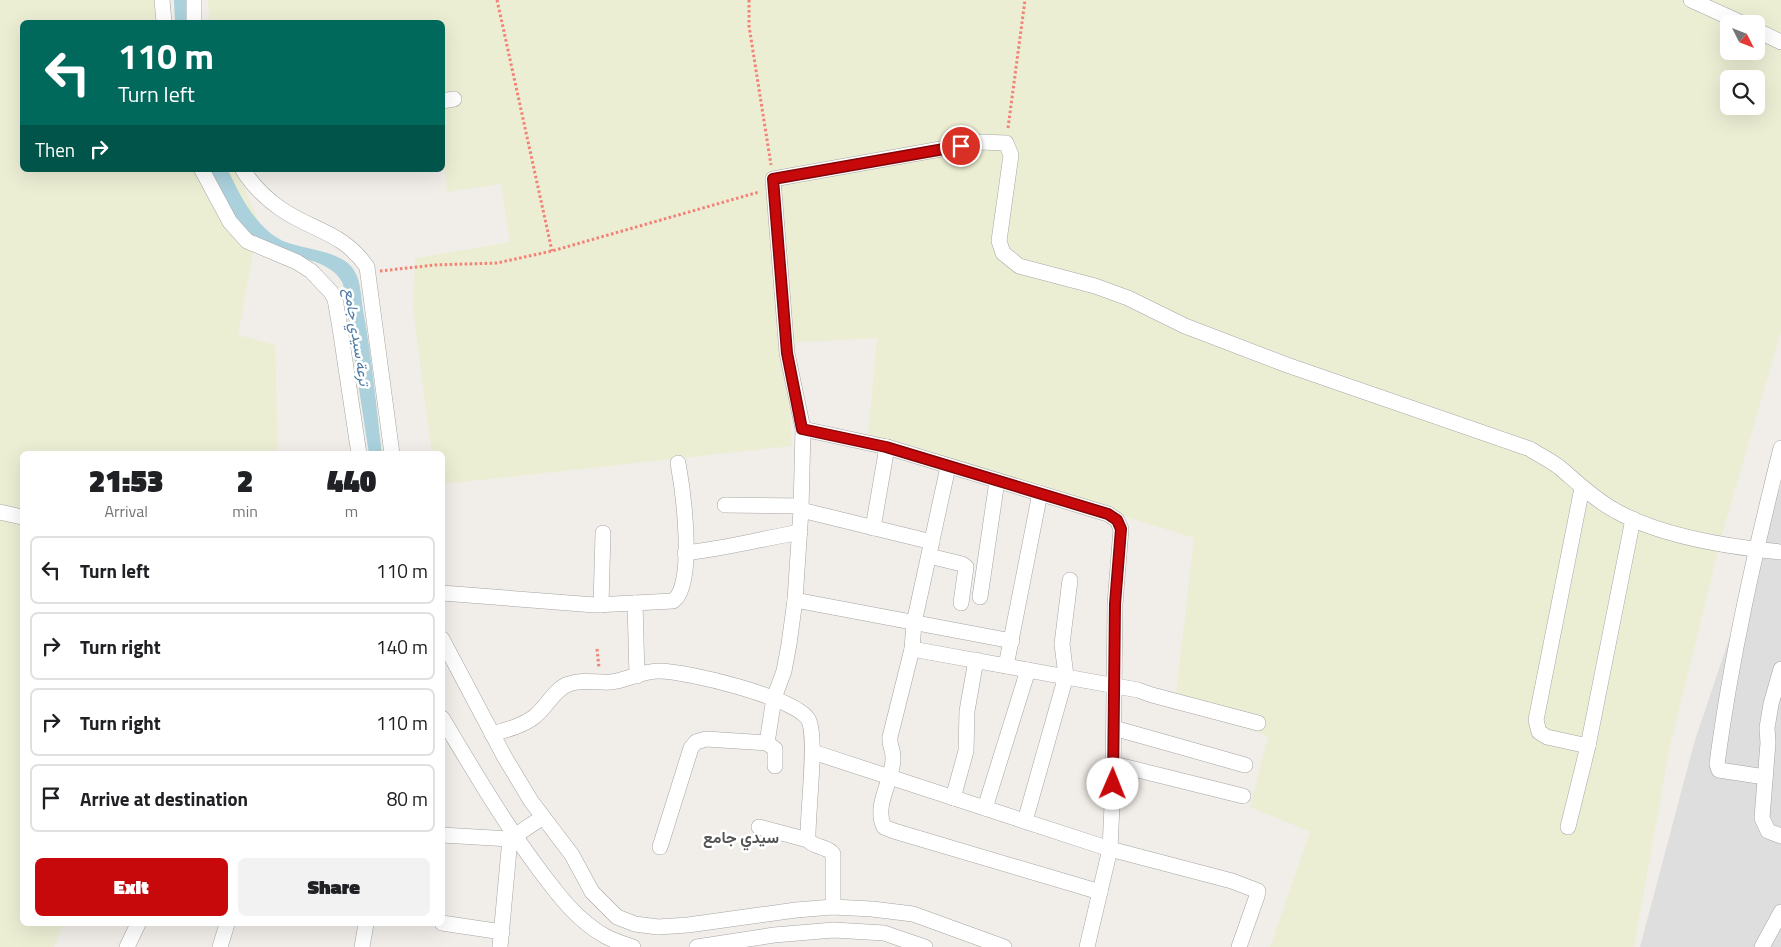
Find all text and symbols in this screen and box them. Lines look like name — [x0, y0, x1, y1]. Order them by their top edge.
north arrow — [1720, 15, 1765, 60]
map controls — [1720, 15, 1765, 115]
text: 110 m — [118, 29, 214, 83]
icon: left — [35, 40, 100, 105]
button: search — [1720, 70, 1765, 115]
text: Turn left — [118, 77, 195, 111]
pin — [940, 125, 982, 167]
icon: arrive — [947, 132, 975, 160]
text: Then — [35, 135, 75, 164]
icon: right — [85, 135, 113, 163]
water label: ترعة سيدي جامع — [337, 287, 377, 390]
text: 21:53 — [89, 458, 163, 504]
text: 2 — [237, 458, 253, 504]
text: 440 — [327, 458, 376, 504]
text: Arrival — [104, 499, 148, 523]
text: min — [232, 499, 258, 523]
text: m — [345, 499, 358, 523]
icon: left — [37, 556, 65, 584]
text: Turn left — [80, 556, 150, 585]
text: 110 m — [376, 556, 428, 585]
icon: right — [37, 632, 65, 660]
text: Turn right — [80, 632, 161, 661]
text: 140 m — [376, 632, 428, 661]
icon: right — [37, 708, 65, 736]
text: Turn right — [80, 708, 161, 737]
text: 110 m — [376, 708, 428, 737]
position arrow — [1086, 757, 1138, 809]
icon: arrive — [37, 784, 65, 812]
text: Arrive at destination — [80, 784, 248, 813]
text: 80 m — [387, 784, 428, 813]
district label: سيدي جامع — [703, 825, 779, 851]
button: Exit — [35, 858, 228, 916]
button: Share — [238, 858, 430, 916]

